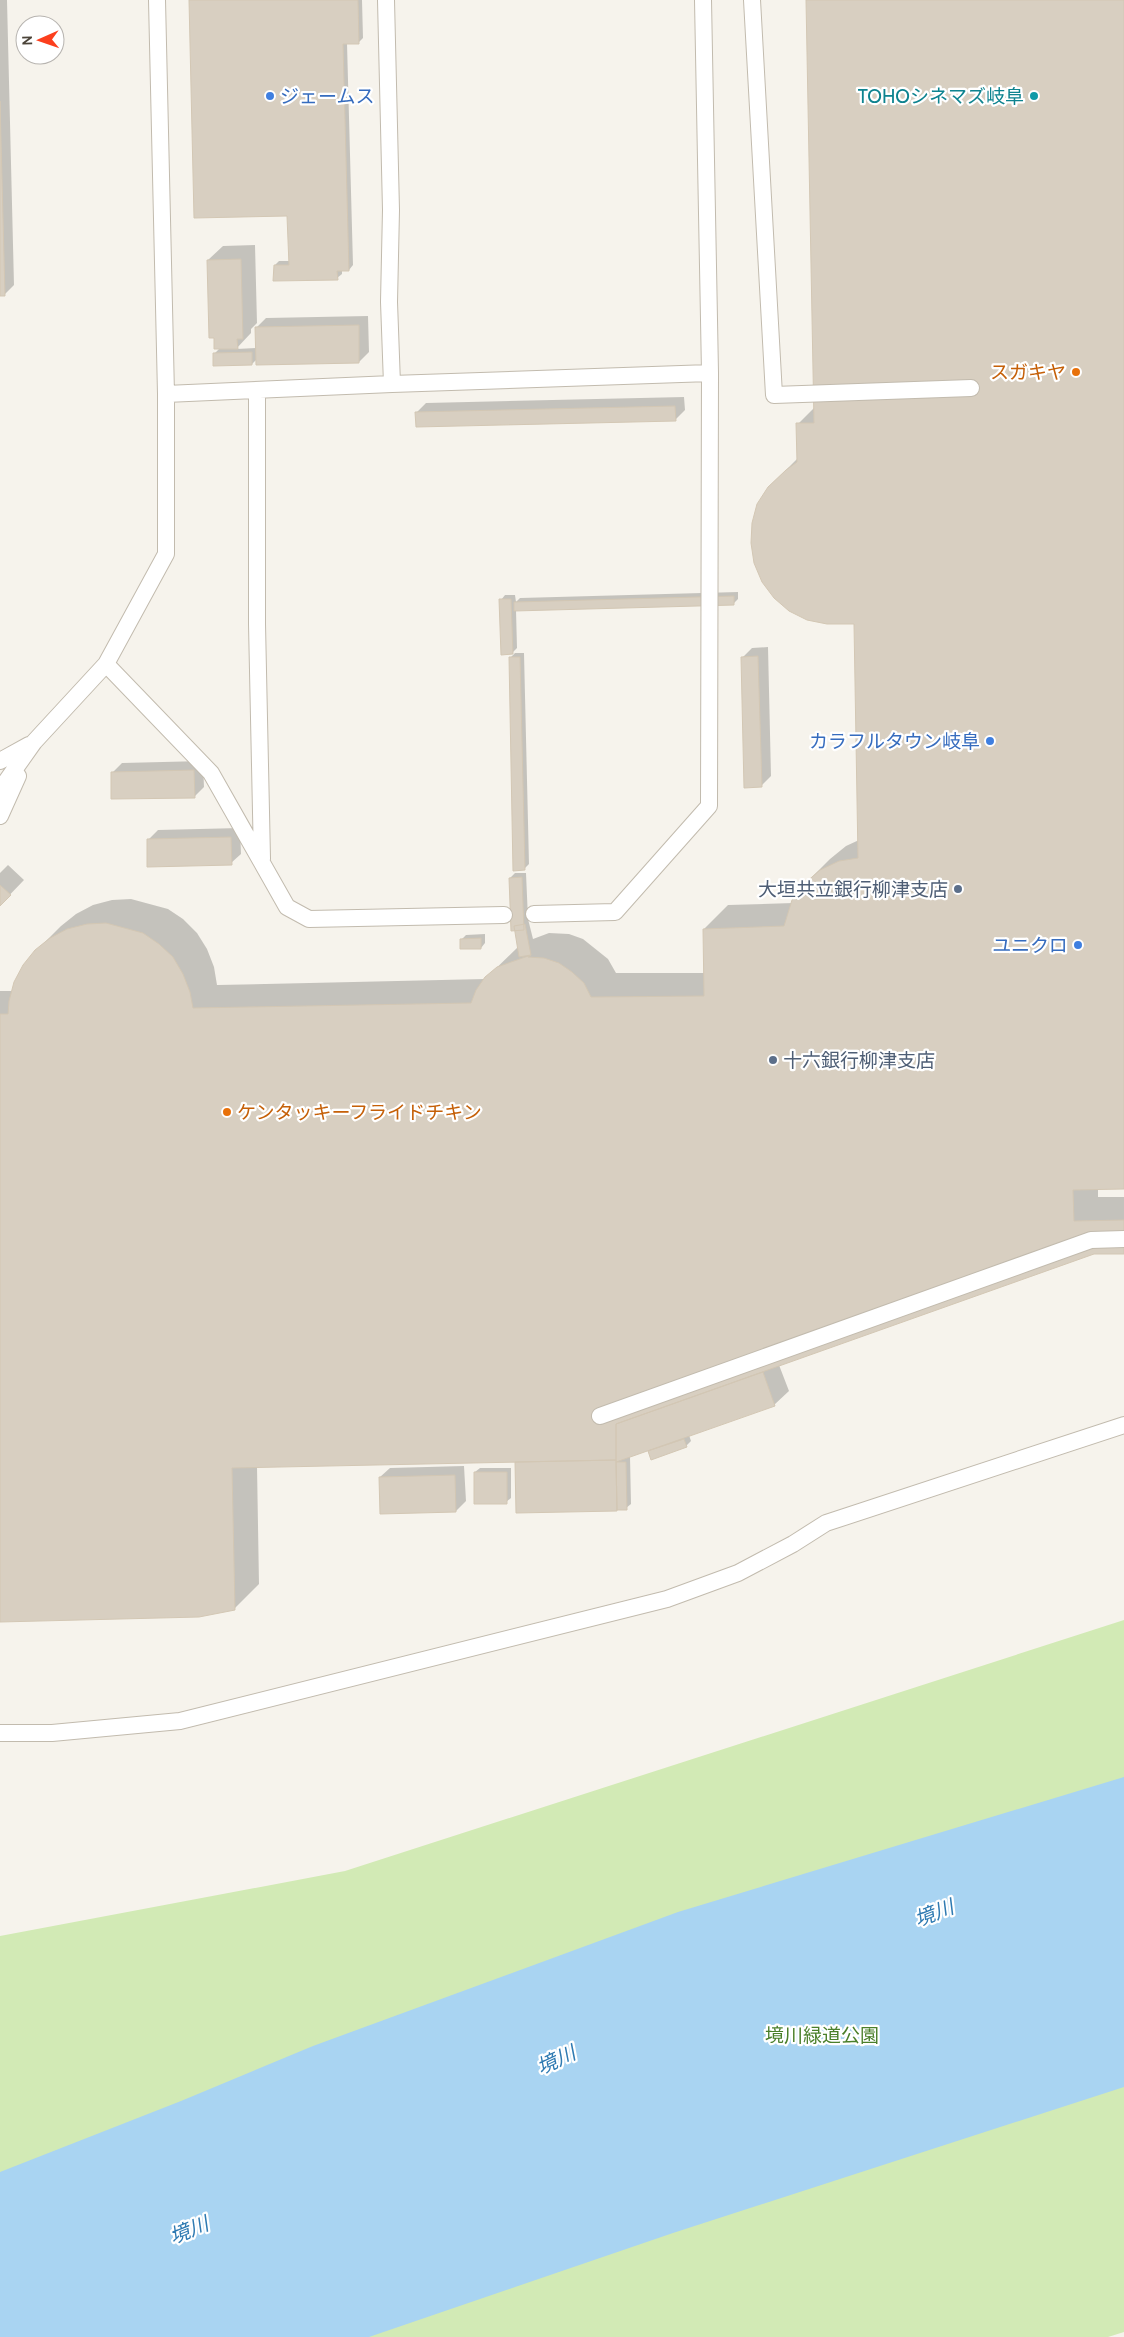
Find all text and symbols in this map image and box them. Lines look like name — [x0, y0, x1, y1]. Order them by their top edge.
north arrow — [15, 15, 65, 65]
text: N — [18, 35, 36, 46]
place label: ジェームス — [280, 85, 374, 108]
place label: TOHOシネマズ岐阜 — [858, 85, 1024, 108]
marker: ジェームス — [264, 90, 276, 102]
marker: TOHOシネマズ岐阜 — [1028, 90, 1040, 102]
place label: スガキヤ — [990, 361, 1066, 384]
marker: スガキヤ — [1070, 366, 1082, 378]
place label: カラフルタウン岐阜 — [809, 730, 980, 753]
marker: カラフルタウン岐阜 — [984, 735, 996, 747]
place label: 大垣共立銀行柳津支店 — [758, 878, 948, 901]
marker: 大垣共立銀行柳津支店 — [952, 883, 964, 895]
place label: ユニクロ — [992, 934, 1068, 957]
marker: ユニクロ — [1072, 939, 1084, 951]
place label: 十六銀行柳津支店 — [783, 1049, 935, 1072]
marker: 十六銀行柳津支店 — [767, 1054, 779, 1066]
place label: ケンタッキーフライドチキン — [237, 1101, 482, 1124]
marker: ケンタッキーフライドチキン — [221, 1106, 233, 1118]
water label: 境川 — [911, 1894, 959, 1931]
park label: 境川緑道公園 — [765, 2024, 879, 2047]
water label: 境川 — [533, 2040, 581, 2079]
water label: 境川 — [166, 2211, 214, 2249]

